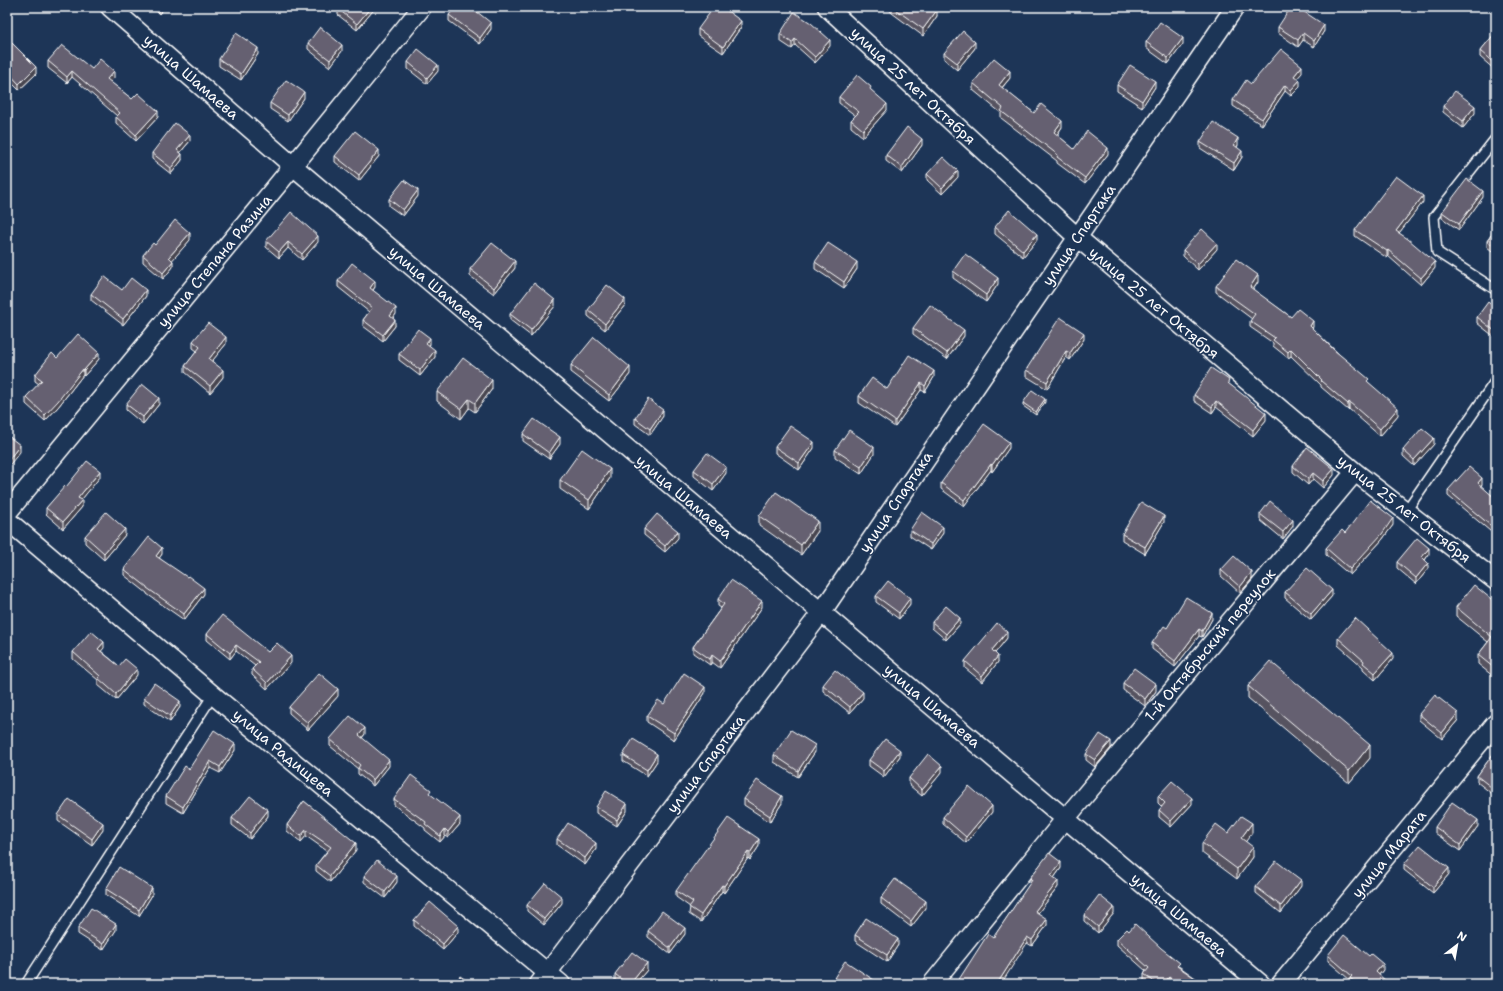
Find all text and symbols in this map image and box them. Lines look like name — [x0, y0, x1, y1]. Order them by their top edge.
street label: улица 25 лет Октября — [846, 23, 980, 149]
street label: улица Шамаева — [139, 30, 244, 125]
street label: улица Спартака — [1038, 180, 1121, 290]
street label: улица Степана Разина — [153, 190, 277, 332]
street label: улица Шамаева — [384, 242, 490, 335]
street label: улица 25 лет Октября — [1085, 243, 1223, 363]
street label: улица Спартака — [855, 447, 938, 557]
street label: улица Шамаева — [631, 451, 737, 544]
street label: улица 25 лет Октября — [1333, 451, 1475, 567]
street label: 1-й Октябрьский переулок — [1140, 564, 1280, 726]
street label: улица Шамаева — [879, 660, 985, 753]
street label: улица Радищева — [228, 705, 338, 802]
street label: улица Спартака — [662, 710, 750, 817]
street label: улица Марата — [1347, 805, 1431, 902]
street label: улица Шамаева — [1126, 869, 1232, 962]
north arrow — [1437, 925, 1477, 965]
text: N — [1454, 928, 1470, 946]

